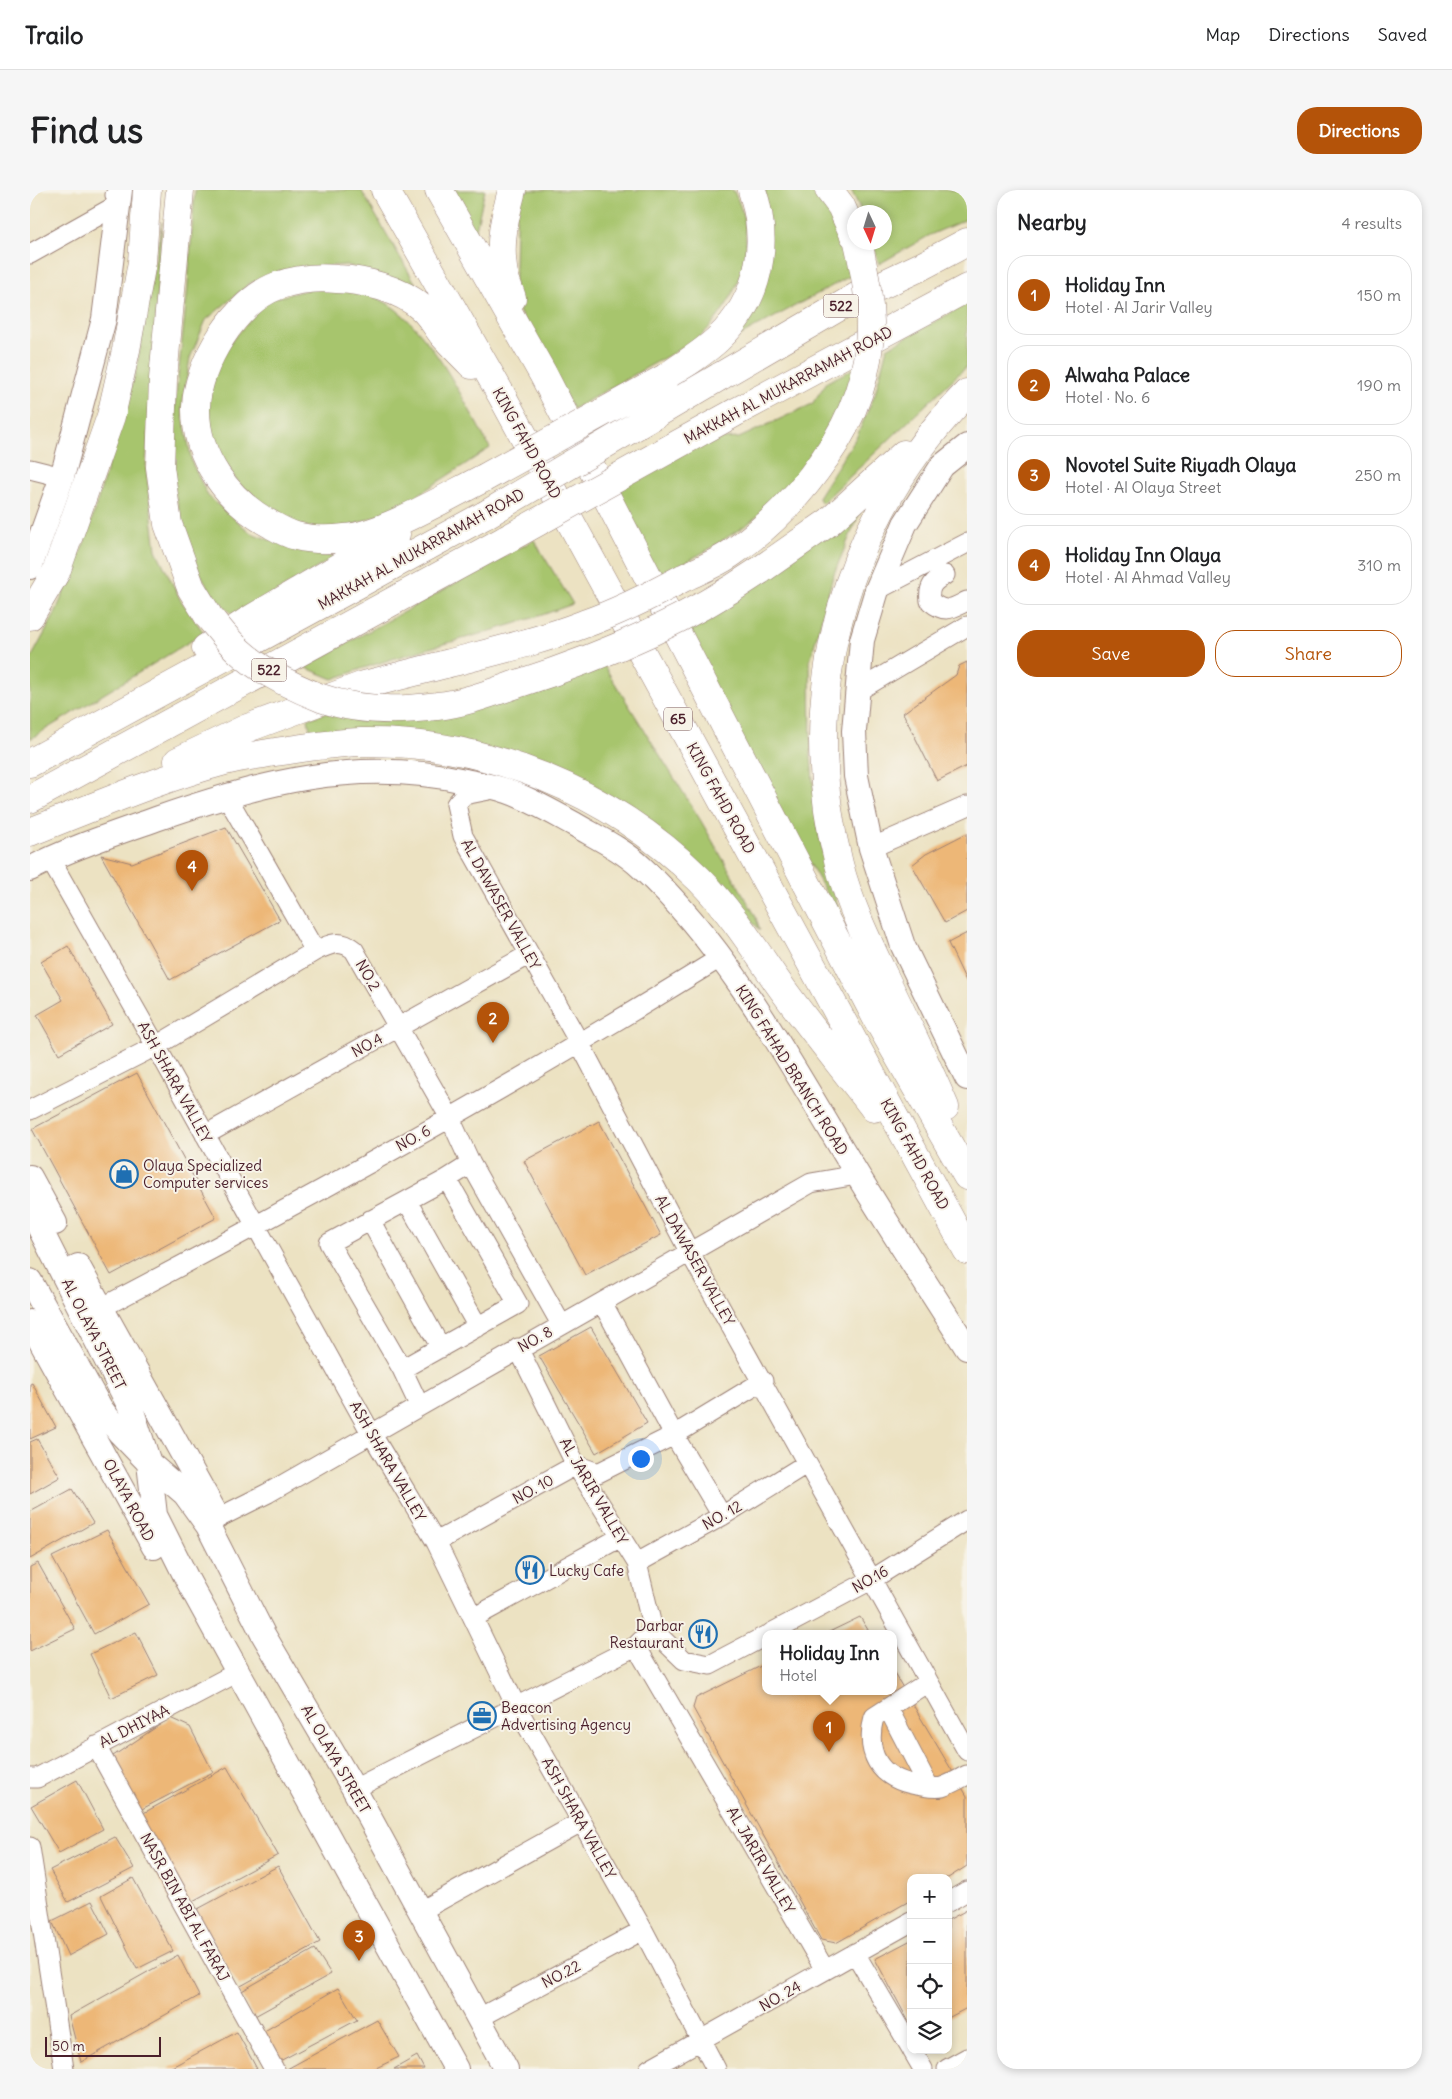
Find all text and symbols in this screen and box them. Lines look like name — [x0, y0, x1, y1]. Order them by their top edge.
text: Trailo — [25, 20, 83, 50]
text: Map — [1205, 23, 1240, 46]
text: Directions — [1268, 23, 1350, 46]
text: Saved — [1378, 23, 1427, 46]
button: Directions — [1297, 107, 1422, 154]
text: Find us — [30, 108, 143, 152]
north arrow — [847, 205, 892, 250]
text: Nearby — [1017, 209, 1087, 236]
text: 4 results — [1341, 213, 1402, 233]
text: Holiday Inn — [1065, 273, 1165, 297]
text: 1 — [1031, 285, 1037, 305]
text: 150 m — [1357, 285, 1401, 305]
road number: 522 — [824, 294, 858, 318]
text: Hotel · Al Jarir Valley — [1065, 297, 1213, 317]
street label: MAKKAH AL MUKARRAMAH ROAD — [681, 322, 895, 448]
text: Alwaha Palace — [1065, 363, 1190, 387]
text: 2 — [1030, 375, 1038, 395]
text: 190 m — [1357, 375, 1401, 395]
street label: KING FAHD ROAD — [489, 384, 565, 502]
text: Hotel · No. 6 — [1065, 387, 1150, 407]
text: Novotel Suite Riyadh Olaya — [1065, 453, 1296, 477]
text: 3 — [1029, 465, 1039, 485]
text: 250 m — [1355, 465, 1401, 485]
text: Hotel · Al Olaya Street — [1065, 477, 1221, 497]
street label: MAKKAH AL MUKARRAMAH ROAD — [314, 484, 528, 614]
text: Holiday Inn Olaya — [1065, 543, 1221, 567]
text: 4 — [1029, 555, 1039, 575]
text: 310 m — [1357, 555, 1401, 575]
text: Hotel · Al Ahmad Valley — [1065, 567, 1231, 587]
button: Save — [1017, 630, 1205, 677]
button: Share — [1215, 630, 1402, 677]
road number: 522 — [252, 658, 286, 682]
road number: 65 — [664, 708, 692, 730]
street label: KING FAHD ROAD — [683, 739, 759, 857]
street label: AL DAWASER VALLEY — [457, 835, 545, 973]
pin: 4 — [176, 850, 208, 891]
street label: NO.2 — [352, 956, 384, 994]
street label: KING FAHAD BRANCH ROAD — [732, 981, 852, 1159]
pin: 2 — [477, 1002, 509, 1043]
street label: ASH SHARA VALLEY — [134, 1018, 217, 1147]
street label: NO.4 — [348, 1028, 386, 1061]
street label: KING FAHD ROAD — [877, 1095, 953, 1213]
street label: NO. 6 — [392, 1121, 434, 1155]
place label: Olaya Specialized Computer services — [143, 1156, 268, 1192]
shop icon: Olaya Specialized Computer services — [109, 1159, 139, 1189]
street label: AL DAWASER VALLEY — [651, 1191, 739, 1329]
street label: AL OLAYA STREET — [58, 1275, 130, 1393]
street label: NO. 8 — [514, 1322, 556, 1356]
street label: ASH SHARA VALLEY — [346, 1397, 431, 1525]
street label: AL JARIR VALLEY — [556, 1434, 633, 1548]
your location — [628, 1446, 654, 1472]
street label: OLAYA ROAD — [99, 1455, 159, 1545]
street label: NO. 10 — [509, 1470, 557, 1508]
street label: NO. 12 — [699, 1496, 745, 1534]
restaurant icon: Lucky Cafe — [515, 1555, 545, 1585]
place label: Lucky Cafe — [549, 1561, 624, 1580]
street label: NO.16 — [848, 1561, 892, 1597]
place label: Darbar Restaurant — [609, 1616, 684, 1652]
restaurant icon: Darbar Restaurant — [688, 1619, 718, 1649]
popup — [762, 1630, 897, 1695]
text: Holiday Inn — [779, 1641, 880, 1665]
text: Hotel — [779, 1665, 817, 1685]
place label: Beacon Advertising Agency — [501, 1698, 631, 1734]
street label: AL DHIYAA — [96, 1700, 173, 1752]
street label: AL OLAYA STREET — [297, 1701, 375, 1817]
office icon: Beacon Advertising Agency — [467, 1701, 497, 1731]
pin: 1 — [813, 1711, 845, 1752]
street label: ASH SHARA VALLEY — [538, 1754, 621, 1883]
street label: AL JARIR VALLEY — [723, 1803, 800, 1917]
street label: NASR BIN ABI AL FARAJ — [136, 1830, 234, 1985]
map controls — [907, 1874, 952, 2054]
button: + — [907, 1874, 952, 1919]
button: − — [907, 1919, 952, 1964]
pin: 3 — [343, 1920, 375, 1961]
street label: NO.22 — [538, 1956, 584, 1992]
button: locate — [907, 1964, 952, 2009]
street label: NO. 24 — [756, 1976, 805, 2015]
button: layers — [907, 2009, 952, 2054]
scale bar — [45, 2034, 161, 2057]
text: 50 m — [52, 2037, 85, 2055]

